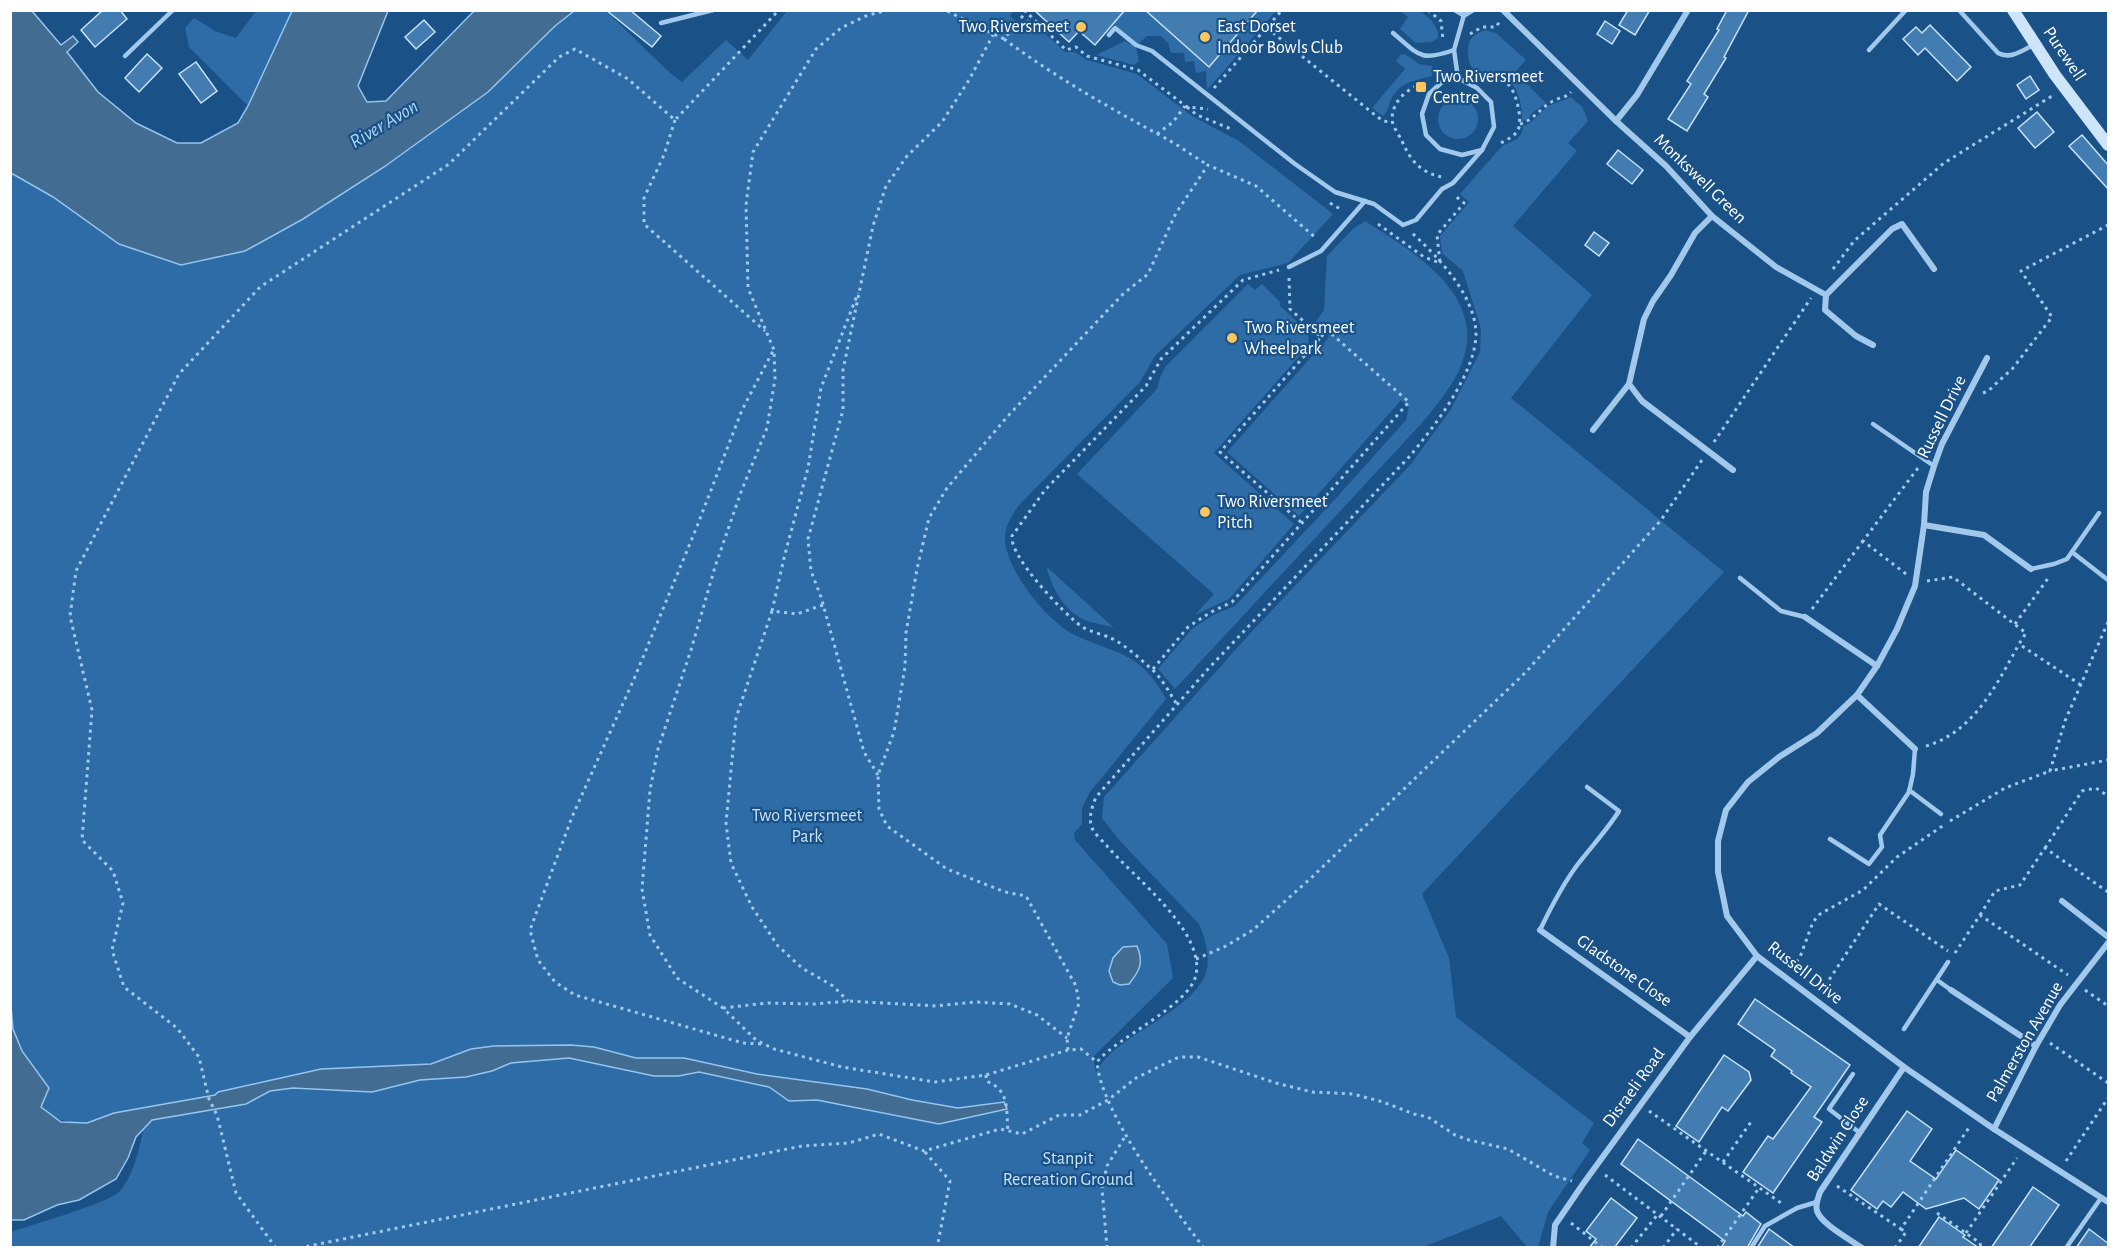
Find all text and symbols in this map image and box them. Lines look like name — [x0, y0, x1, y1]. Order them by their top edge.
place label: Two Riversmeet — [958, 18, 1069, 36]
place label: East Dorset Indoor Bowls Club — [1217, 18, 1343, 57]
marker: Two Riversmeet — [1074, 20, 1088, 34]
street label: Purewell — [2039, 24, 2089, 84]
marker: East Dorset Indoor Bowls Club — [1198, 30, 1212, 44]
place label: Two Riversmeet Centre — [1433, 68, 1544, 107]
marker: Two Riversmeet Centre — [1414, 80, 1428, 94]
water label: River Avon — [346, 96, 422, 152]
street label: Monkswell Green — [1650, 131, 1750, 227]
place label: Two Riversmeet Wheelpark — [1244, 319, 1355, 358]
marker: Two Riversmeet Wheelpark — [1225, 331, 1239, 345]
street label: Russell Drive — [1914, 373, 1970, 461]
place label: Two Riversmeet Pitch — [1217, 493, 1328, 532]
marker: Two Riversmeet Pitch — [1198, 505, 1212, 519]
park label: Two Riversmeet Park — [752, 807, 863, 846]
street label: Gladstone Close — [1573, 932, 1675, 1010]
street label: Russell Drive — [1764, 938, 1846, 1008]
street label: Palmerston Avenue — [1983, 979, 2067, 1105]
street label: Disraeli Road — [1600, 1045, 1668, 1131]
street label: Baldwin Close — [1804, 1093, 1872, 1185]
park label: Stanpit Recreation Ground — [1003, 1150, 1133, 1189]

